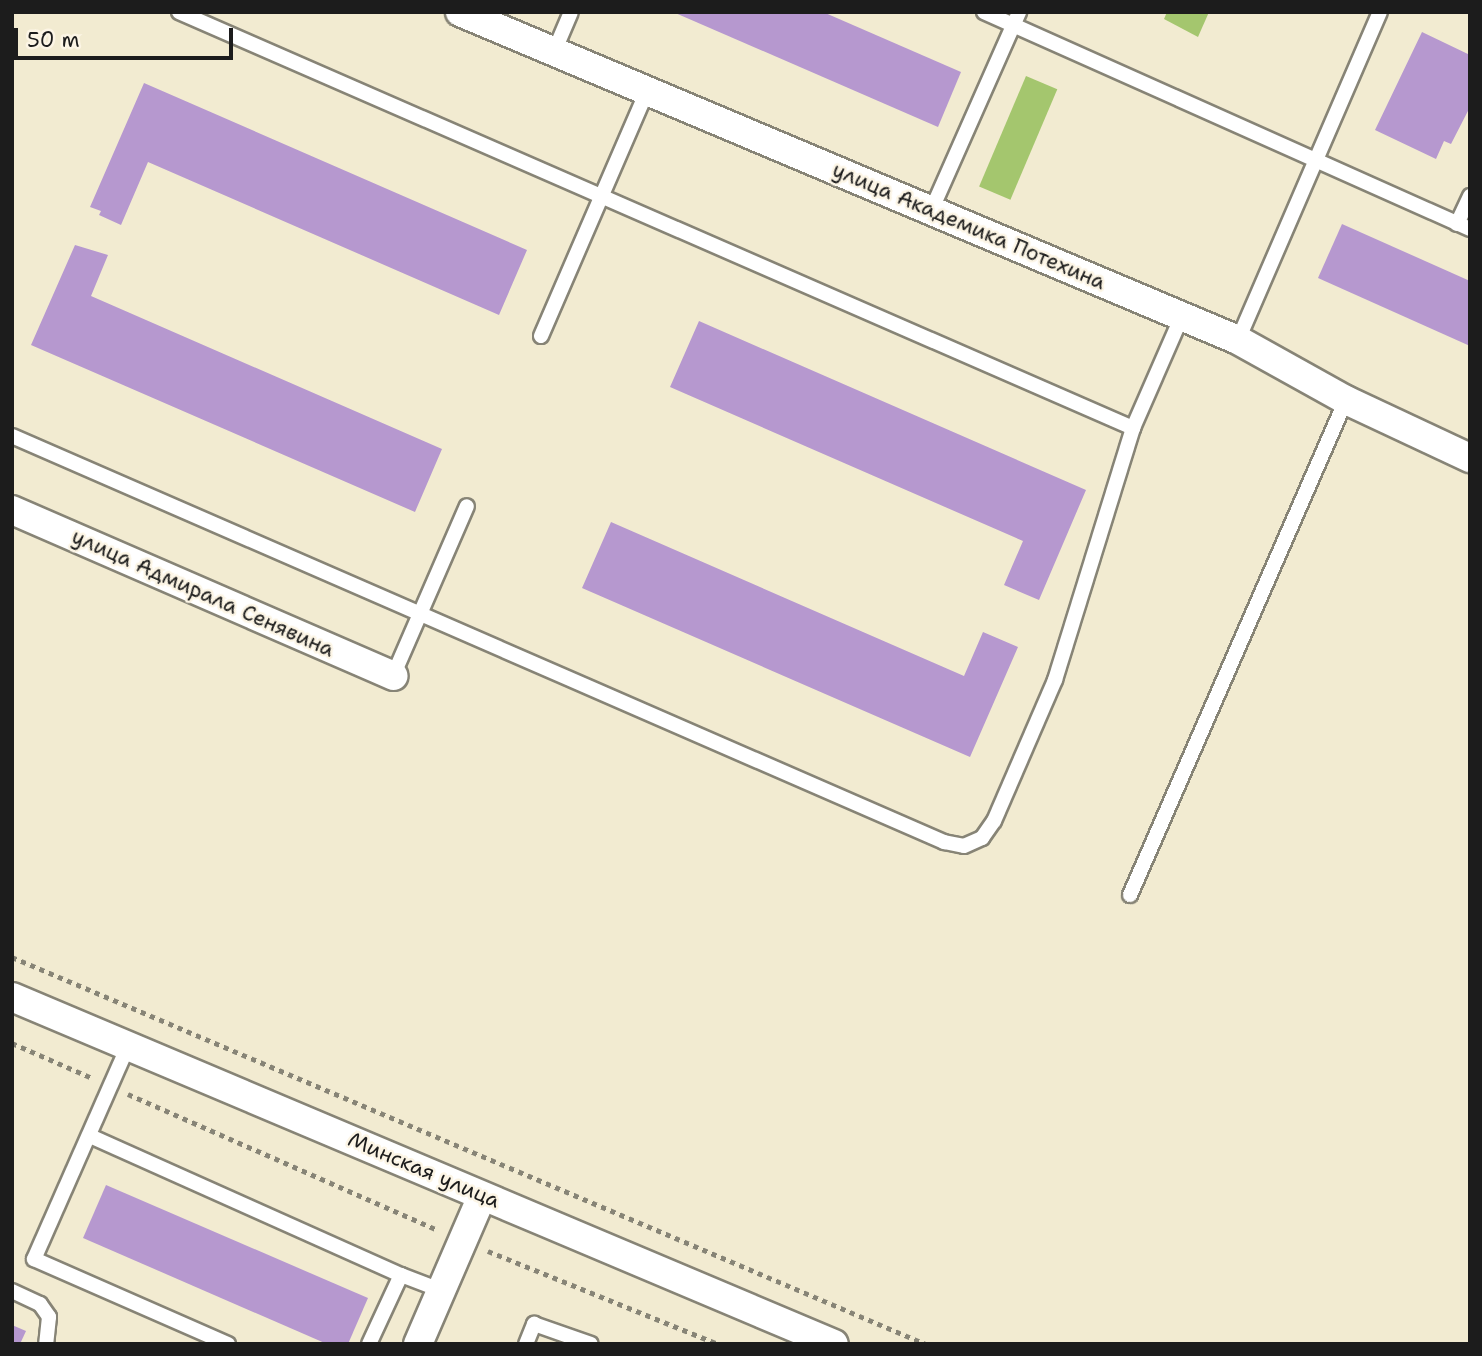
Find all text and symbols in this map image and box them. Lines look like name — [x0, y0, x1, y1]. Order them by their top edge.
scale bar — [18, 14, 236, 58]
text: 50 m — [27, 26, 80, 54]
street label: улица Академика Потехина — [829, 157, 1109, 295]
street label: улица Адмирала Сенявина — [68, 524, 338, 662]
street label: Минская улица — [344, 1127, 504, 1213]

